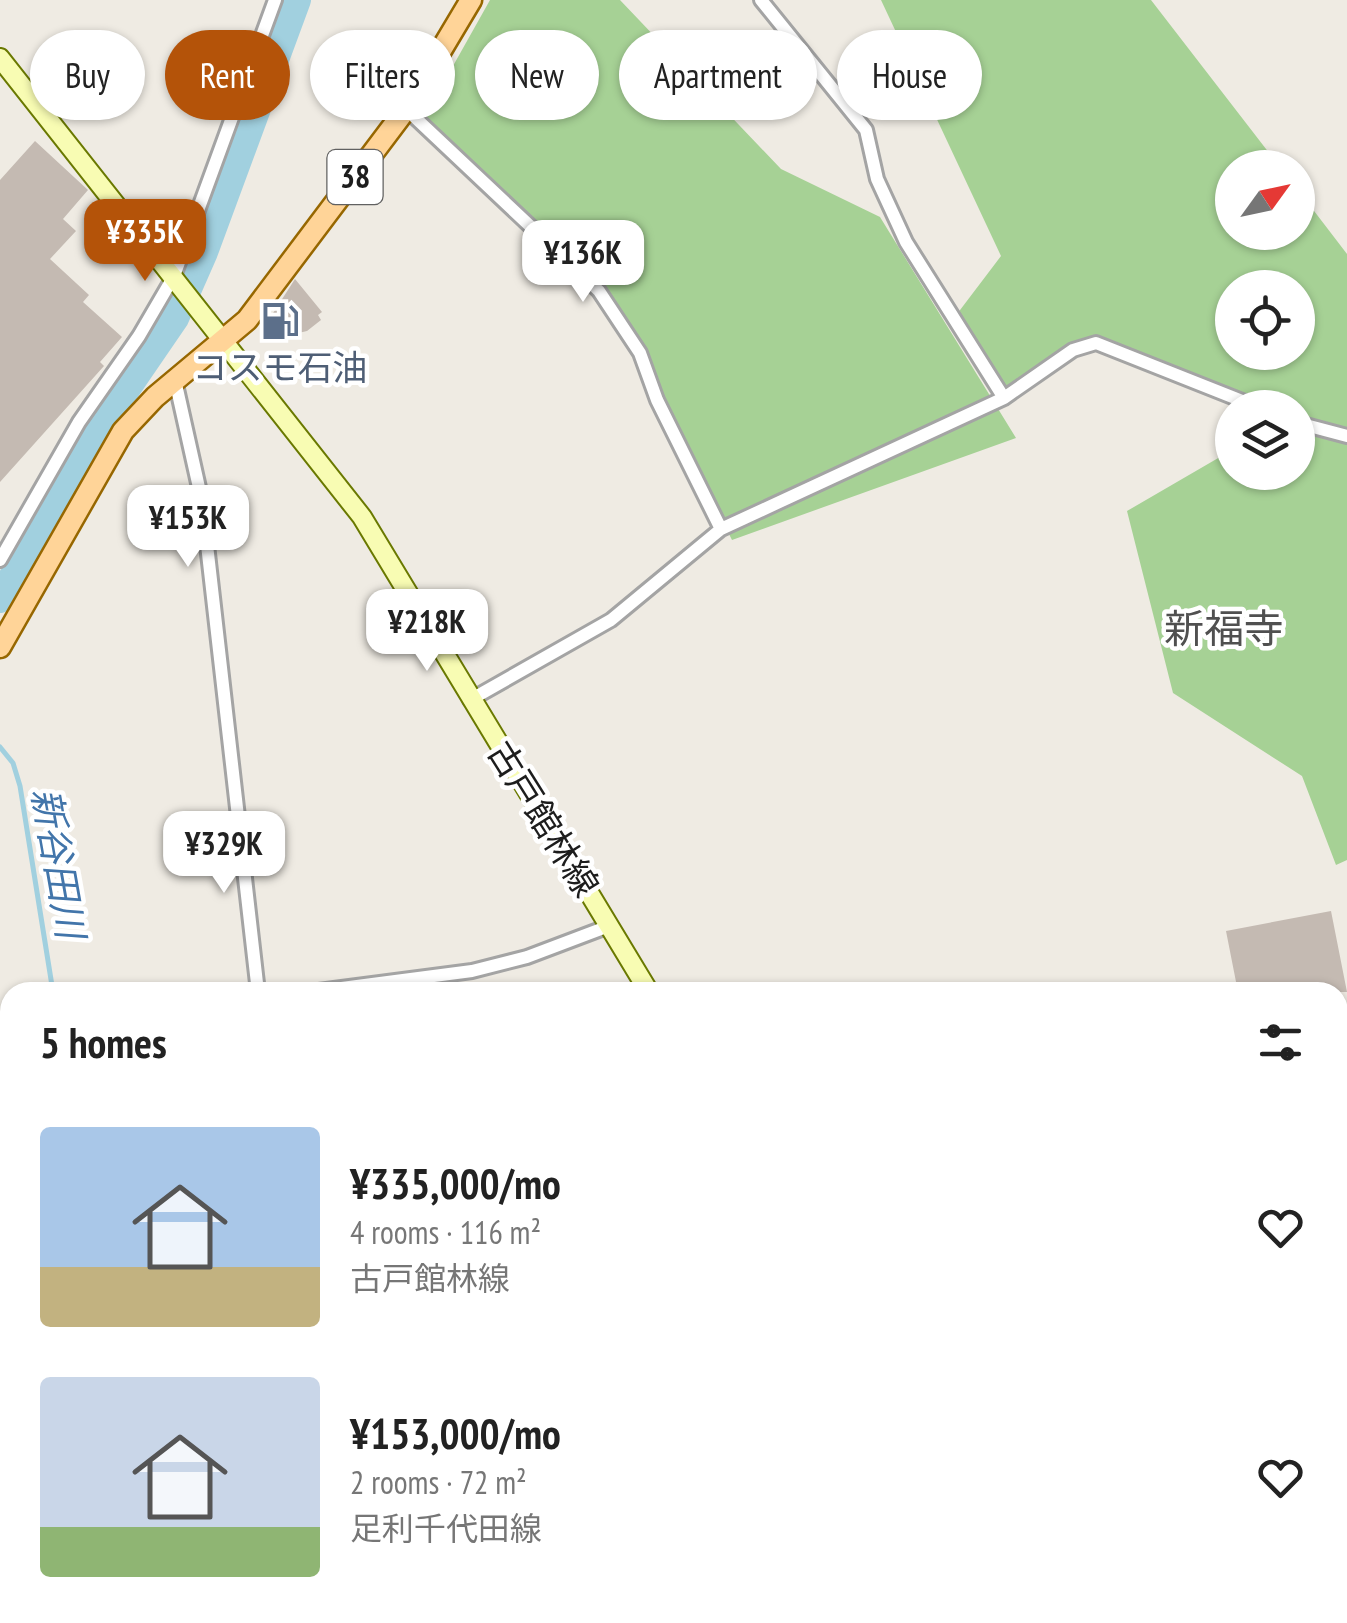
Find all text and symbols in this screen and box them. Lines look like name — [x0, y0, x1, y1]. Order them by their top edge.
chip: Buy — [30, 30, 145, 120]
chip: Rent — [165, 30, 290, 120]
chip: Filters — [310, 30, 455, 120]
chip: New — [475, 30, 599, 120]
chip: Apartment — [619, 30, 817, 120]
chip: House — [837, 30, 982, 120]
road number: 38 — [328, 150, 382, 204]
north arrow — [1215, 150, 1315, 250]
map controls — [1215, 150, 1315, 490]
pin: ¥335K — [75, 199, 215, 284]
text: ¥335K — [106, 210, 184, 252]
pin: ¥136K — [513, 220, 653, 305]
text: ¥136K — [544, 231, 622, 273]
button: locate — [1215, 270, 1315, 370]
fuel station icon: コスモ石油 — [259, 300, 301, 342]
place label: コスモ石油 — [192, 344, 368, 390]
button: layers — [1215, 390, 1315, 490]
pin: ¥153K — [118, 485, 258, 570]
text: ¥153K — [149, 496, 227, 538]
pin: ¥218K — [357, 589, 497, 674]
text: ¥218K — [388, 600, 466, 642]
district label: 新福寺 — [1164, 602, 1284, 654]
street label: 古戸館林線 — [478, 732, 610, 905]
water label: 新谷田川 — [22, 784, 97, 946]
pin: ¥329K — [154, 811, 294, 896]
text: ¥329K — [185, 822, 263, 864]
text: 5 homes — [40, 1015, 167, 1070]
icon: filters — [1253, 1015, 1308, 1070]
text: ¥335,000/mo — [350, 1156, 561, 1211]
icon: home — [120, 1167, 240, 1287]
icon: heart — [1253, 1200, 1308, 1255]
text: 4 rooms · 116 m² — [350, 1211, 541, 1253]
text: 古戸館林線 — [350, 1257, 510, 1299]
text: ¥153,000/mo — [350, 1406, 561, 1461]
icon: home — [120, 1417, 240, 1537]
icon: heart — [1253, 1450, 1308, 1505]
text: 2 rooms · 72 m² — [350, 1461, 527, 1503]
text: 足利千代田線 — [350, 1507, 542, 1549]

